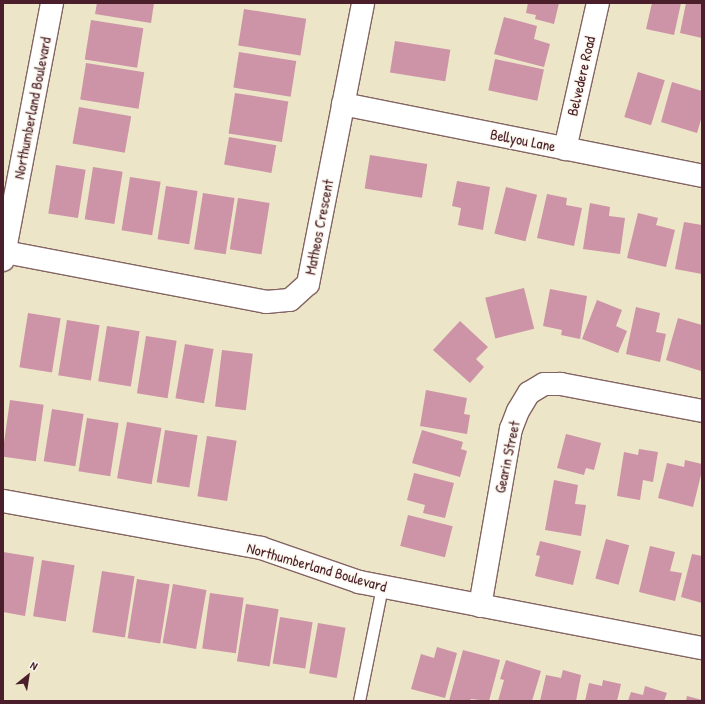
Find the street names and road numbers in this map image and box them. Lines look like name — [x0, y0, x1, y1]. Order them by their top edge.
street label: Belvedere Road — [563, 34, 599, 118]
street label: Northumberland Boulevard — [9, 35, 55, 181]
street label: Bellyou Lane — [489, 125, 557, 155]
street label: Matheos Crescent — [301, 178, 337, 276]
street label: Gearin Street — [491, 419, 523, 495]
street label: Northumberland Boulevard — [245, 538, 389, 596]

